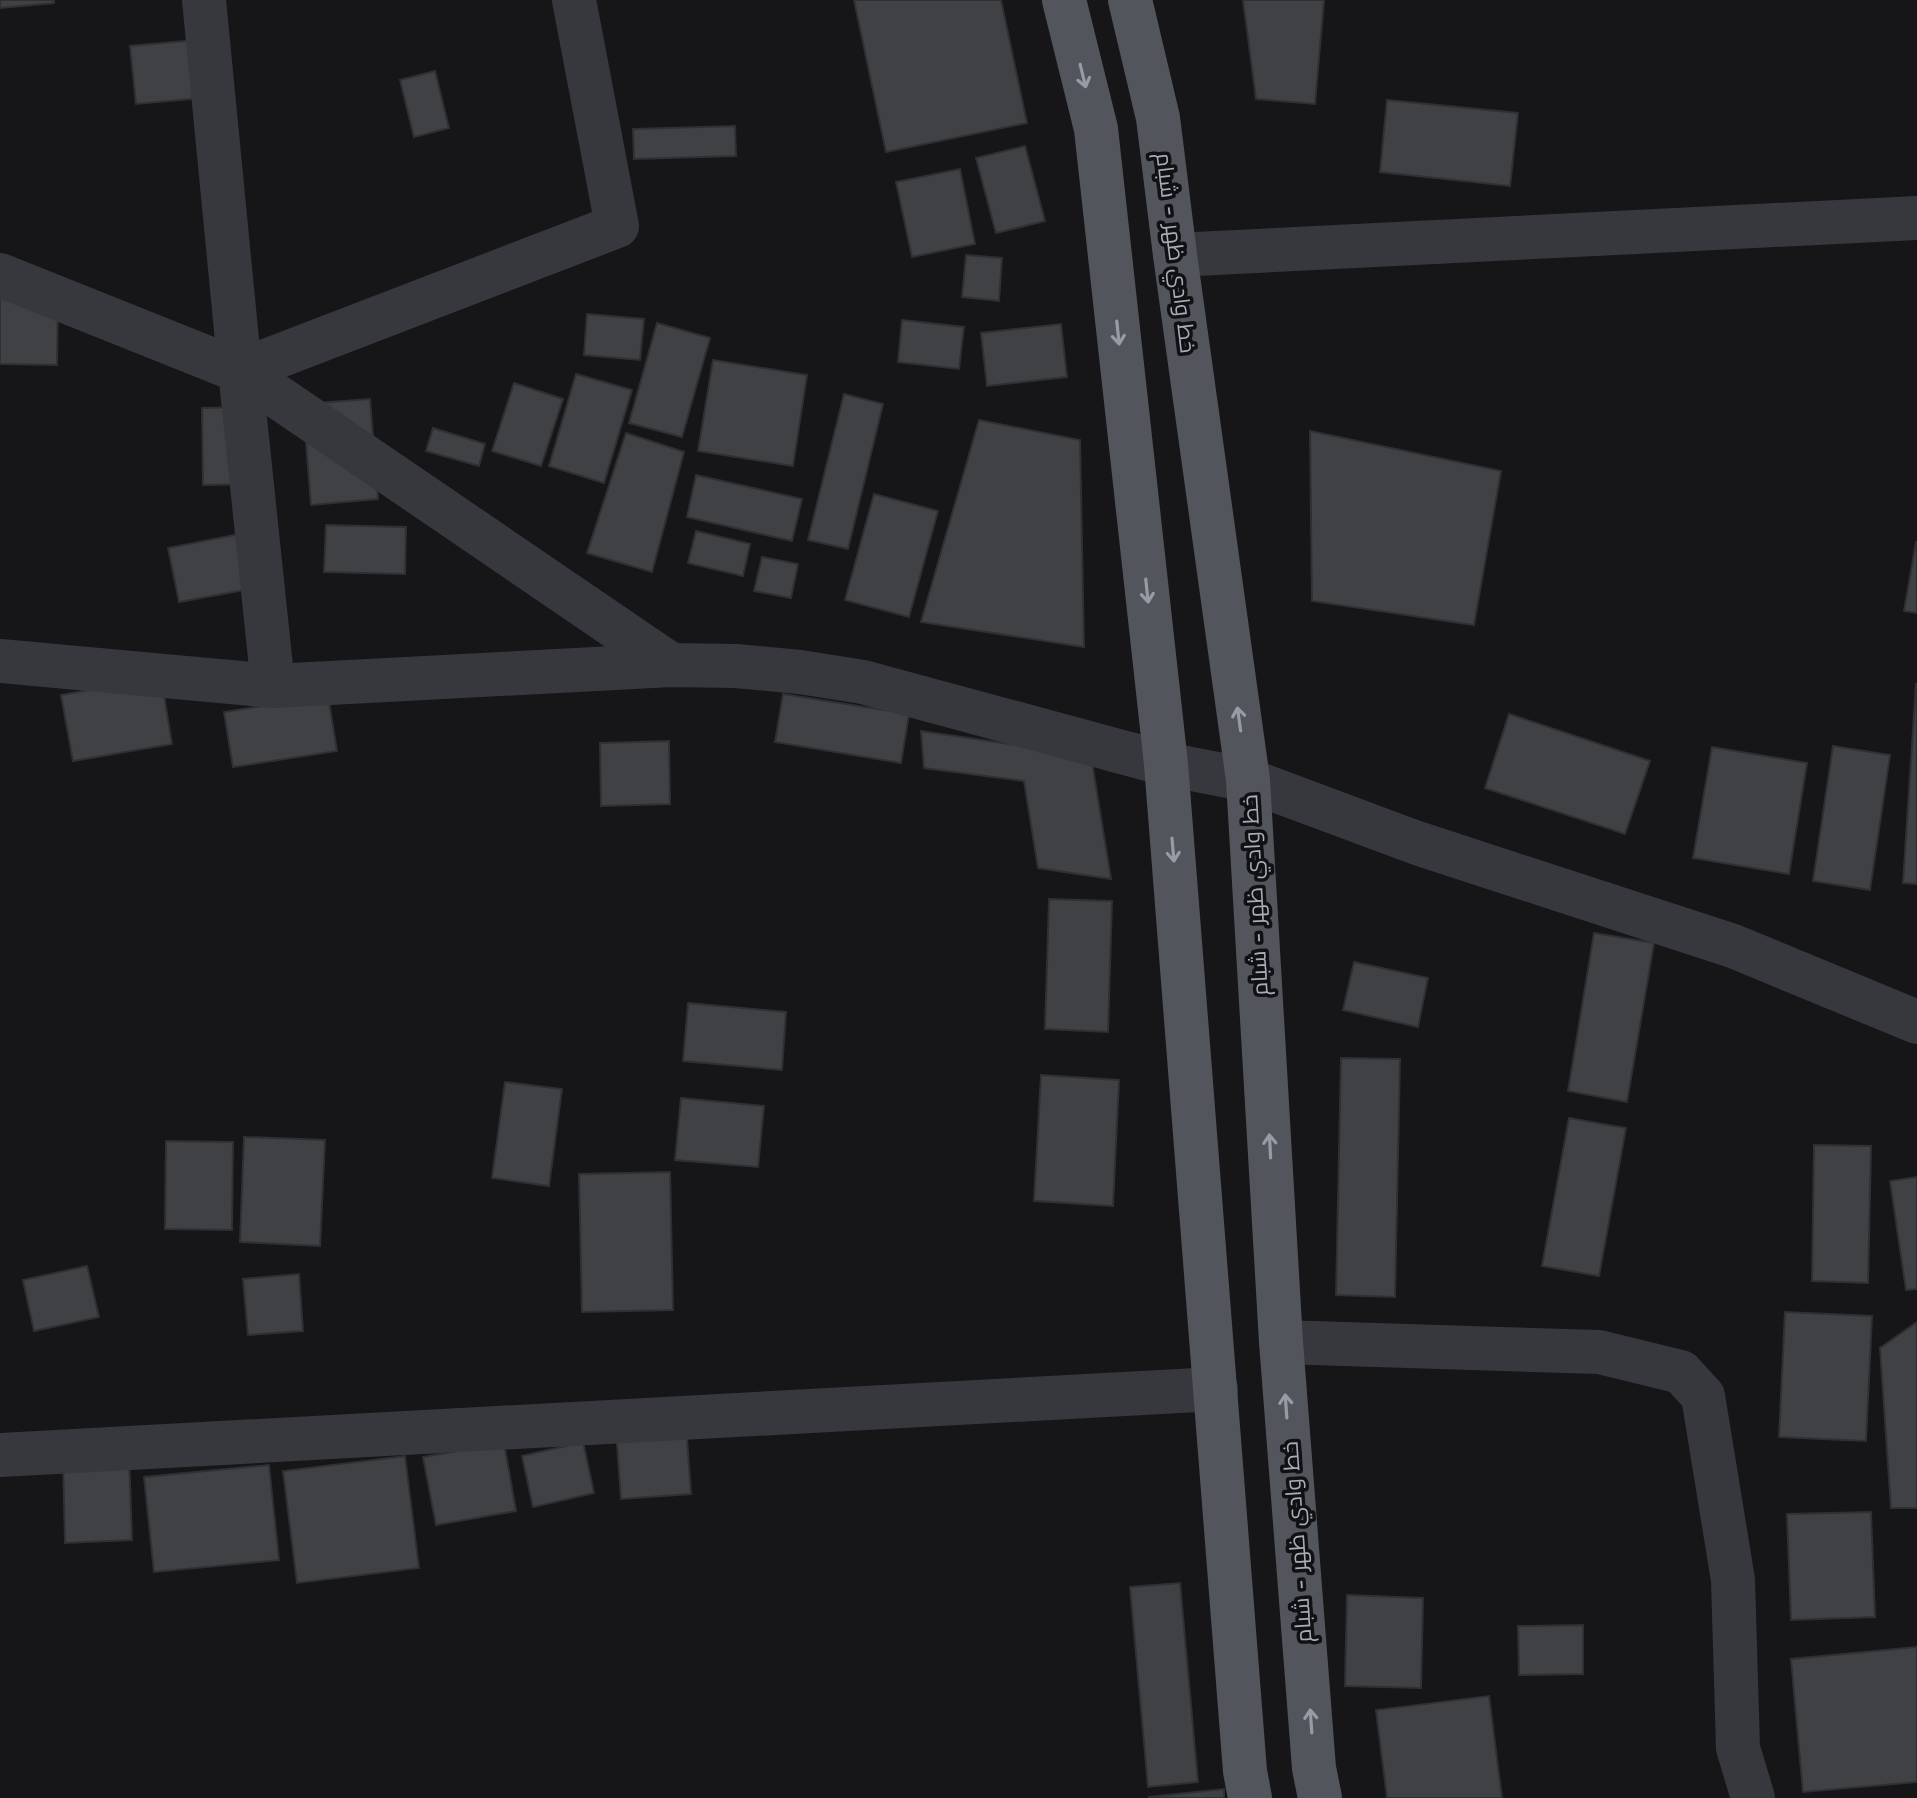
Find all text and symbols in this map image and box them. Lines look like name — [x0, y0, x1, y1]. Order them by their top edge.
one-way arrow — [1076, 62, 1091, 88]
street label: خط وادي ظهر - شبام — [1147, 151, 1201, 355]
one-way arrow — [1111, 319, 1126, 346]
one-way arrow — [1139, 577, 1154, 604]
one-way arrow — [1231, 707, 1246, 733]
street label: خط وادي ظهر - شبام — [1237, 793, 1277, 996]
one-way arrow — [1166, 836, 1181, 863]
one-way arrow — [1262, 1133, 1277, 1160]
one-way arrow — [1278, 1393, 1293, 1420]
street label: خط وادي ظهر - شبام — [1277, 1440, 1320, 1643]
one-way arrow — [1303, 1708, 1318, 1735]

